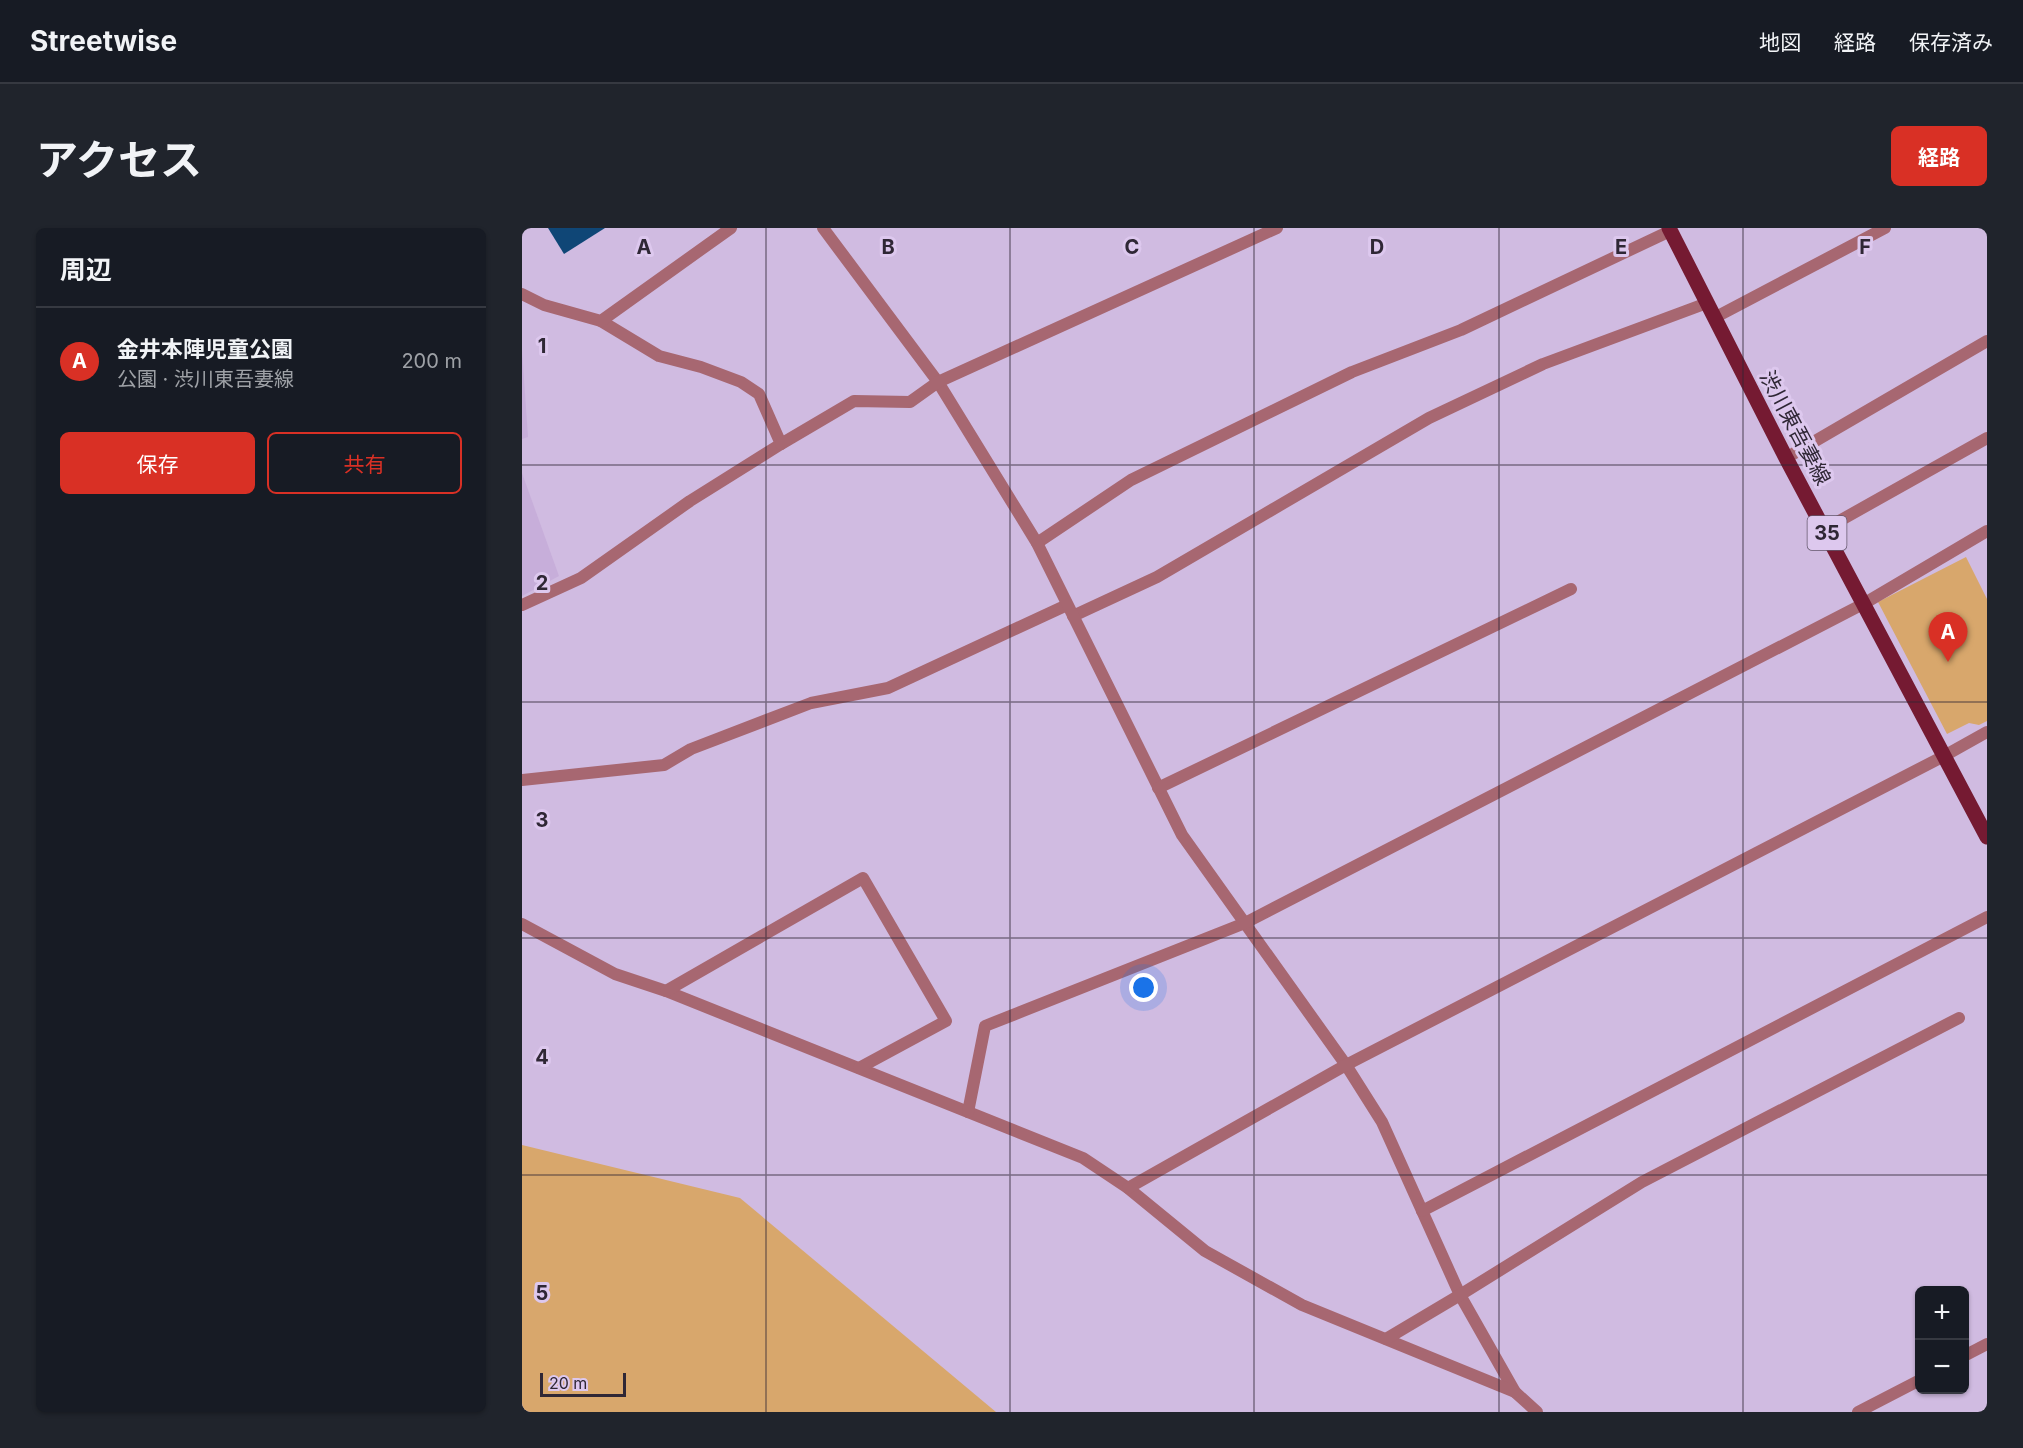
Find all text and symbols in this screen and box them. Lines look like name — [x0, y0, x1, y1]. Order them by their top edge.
text: Streetwise — [30, 24, 177, 58]
text: 地図 — [1759, 30, 1801, 55]
text: 経路 — [1834, 30, 1876, 55]
text: 保存済み — [1909, 30, 1993, 55]
button: 経路 — [1891, 126, 1987, 186]
text: アクセス — [36, 134, 202, 185]
text: A — [637, 235, 652, 259]
text: B — [881, 235, 895, 259]
text: C — [1125, 235, 1139, 259]
text: D — [1370, 235, 1384, 259]
text: E — [1615, 235, 1627, 259]
text: F — [1859, 235, 1871, 259]
text: 周辺 — [60, 254, 112, 285]
text: 1 — [538, 334, 546, 358]
text: 金井本陣児童公園 — [117, 336, 293, 362]
text: A — [72, 349, 87, 373]
text: 200 m — [401, 349, 462, 373]
street label: 渋川東吾妻線 — [1755, 366, 1836, 489]
text: 公園 · 渋川東吾妻線 — [117, 367, 294, 391]
button: 保存 — [60, 432, 255, 494]
button: 共有 — [267, 432, 462, 494]
road number: 35 — [1808, 516, 1846, 550]
text: 2 — [536, 571, 548, 595]
pin: A — [1928, 612, 1968, 662]
text: 3 — [536, 808, 548, 832]
your location — [1129, 973, 1158, 1002]
text: 4 — [535, 1045, 549, 1069]
text: 5 — [536, 1281, 548, 1305]
map controls — [1915, 1286, 1969, 1394]
button: + — [1915, 1286, 1969, 1340]
button: − — [1915, 1340, 1969, 1394]
scale bar — [540, 1370, 626, 1398]
text: 20 m — [549, 1373, 587, 1393]

